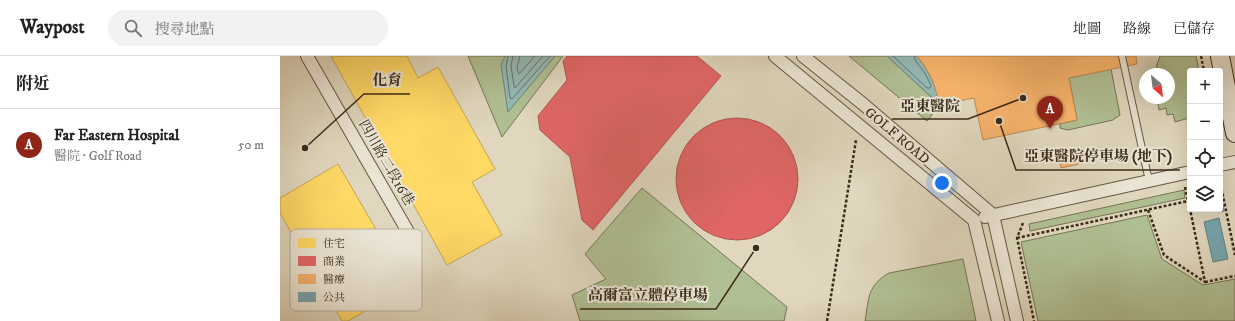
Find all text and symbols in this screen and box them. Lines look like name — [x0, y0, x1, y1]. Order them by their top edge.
search box — [108, 10, 388, 46]
text: Waypost — [20, 16, 84, 39]
icon: search — [122, 17, 144, 39]
text: 搜尋地點 — [154, 20, 214, 39]
text: 地圖 — [1073, 20, 1101, 38]
text: 路線 — [1123, 20, 1151, 38]
text: 已儲存 — [1173, 20, 1215, 38]
callout: 化育 — [364, 67, 410, 94]
north arrow — [1139, 68, 1175, 104]
map controls — [1187, 68, 1223, 212]
button: + — [1187, 68, 1223, 104]
text: 化育 — [372, 71, 402, 90]
text: 附近 — [16, 73, 50, 95]
callout: 亞東醫院 — [892, 92, 968, 119]
pin: A — [1037, 96, 1063, 129]
text: 亞東醫院 — [900, 97, 960, 116]
street label: GOLF ROAD — [861, 104, 933, 168]
button: − — [1187, 104, 1223, 140]
street label: 四川路二段16巷 — [354, 117, 418, 209]
text: Far Eastern Hospital — [54, 126, 179, 145]
text: A — [25, 137, 33, 153]
text: 50 m — [238, 137, 264, 153]
button: locate — [1187, 140, 1223, 176]
callout: 亞東醫院停車場 (地下) — [1016, 143, 1180, 170]
text: 亞東醫院停車場 (地下) — [1024, 147, 1172, 166]
text: 醫院 · Golf Road — [54, 148, 142, 164]
your location — [932, 173, 952, 193]
button: layers — [1187, 176, 1223, 212]
legend — [290, 229, 422, 311]
text: 住宅 — [323, 237, 345, 251]
text: 商業 — [323, 255, 345, 269]
text: 醫療 — [323, 273, 345, 287]
callout: 高爾富立體停車場 — [580, 282, 716, 309]
text: 高爾富立體停車場 — [588, 286, 708, 305]
text: 公共 — [323, 291, 345, 305]

